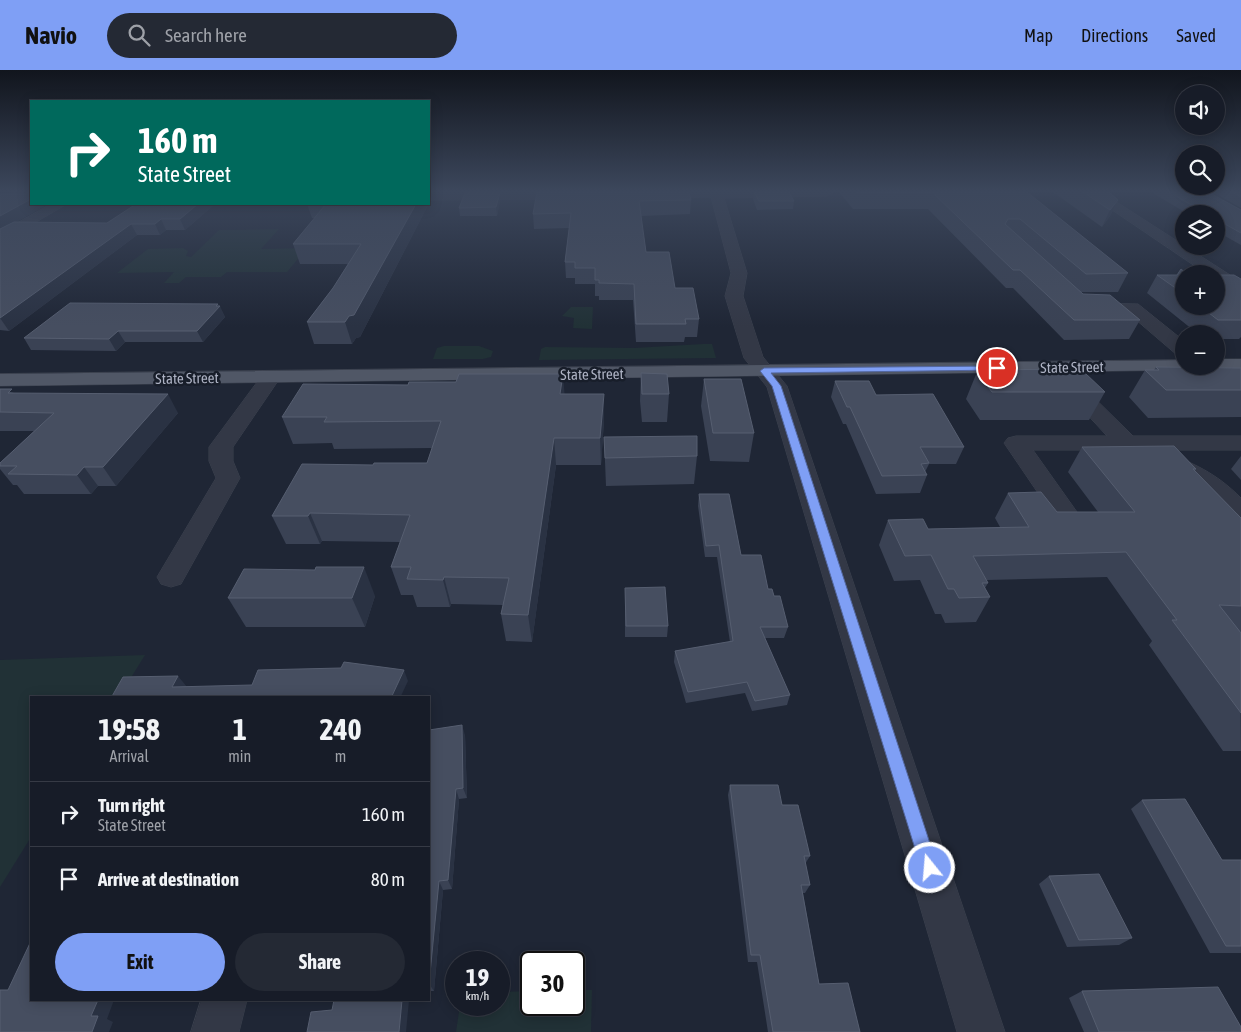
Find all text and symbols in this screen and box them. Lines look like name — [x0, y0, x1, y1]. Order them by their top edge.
search box — [107, 13, 457, 58]
icon: search — [125, 21, 153, 49]
text: Navio — [25, 22, 77, 49]
text: Search here — [165, 24, 247, 46]
text: Map — [1024, 25, 1053, 46]
text: Directions — [1081, 25, 1148, 46]
text: Saved — [1176, 25, 1216, 46]
map controls — [1175, 85, 1225, 375]
button: sound — [1175, 85, 1225, 135]
icon: right — [55, 120, 120, 185]
text: 160 m — [138, 120, 217, 160]
button: search — [1175, 145, 1225, 195]
text: State Street — [138, 161, 231, 187]
button: layers — [1175, 205, 1225, 255]
button: + — [1175, 265, 1225, 315]
button: − — [1175, 325, 1225, 375]
pin — [976, 347, 1018, 389]
icon: arrive — [983, 354, 1011, 382]
street label: State Street — [1040, 358, 1104, 376]
street label: State Street — [560, 365, 624, 383]
street label: State Street — [155, 369, 219, 387]
text: 19:58 — [98, 712, 160, 746]
text: 1 — [233, 712, 247, 746]
text: 240 — [319, 712, 362, 746]
text: Arrival — [110, 747, 149, 765]
text: min — [228, 747, 251, 765]
text: m — [335, 747, 346, 765]
text: Turn right — [98, 794, 165, 816]
icon: right — [55, 800, 83, 828]
text: 160 m — [362, 803, 405, 825]
text: State Street — [98, 816, 166, 834]
position arrow — [903, 841, 955, 893]
icon: arrive — [55, 865, 83, 893]
text: Arrive at destination — [98, 868, 239, 890]
text: 80 m — [371, 868, 405, 890]
button: Exit — [55, 933, 225, 991]
button: Share — [235, 933, 405, 991]
speed limit sign: 30 — [520, 951, 585, 1016]
text: 19 — [466, 963, 489, 991]
text: km/h — [466, 989, 489, 1003]

